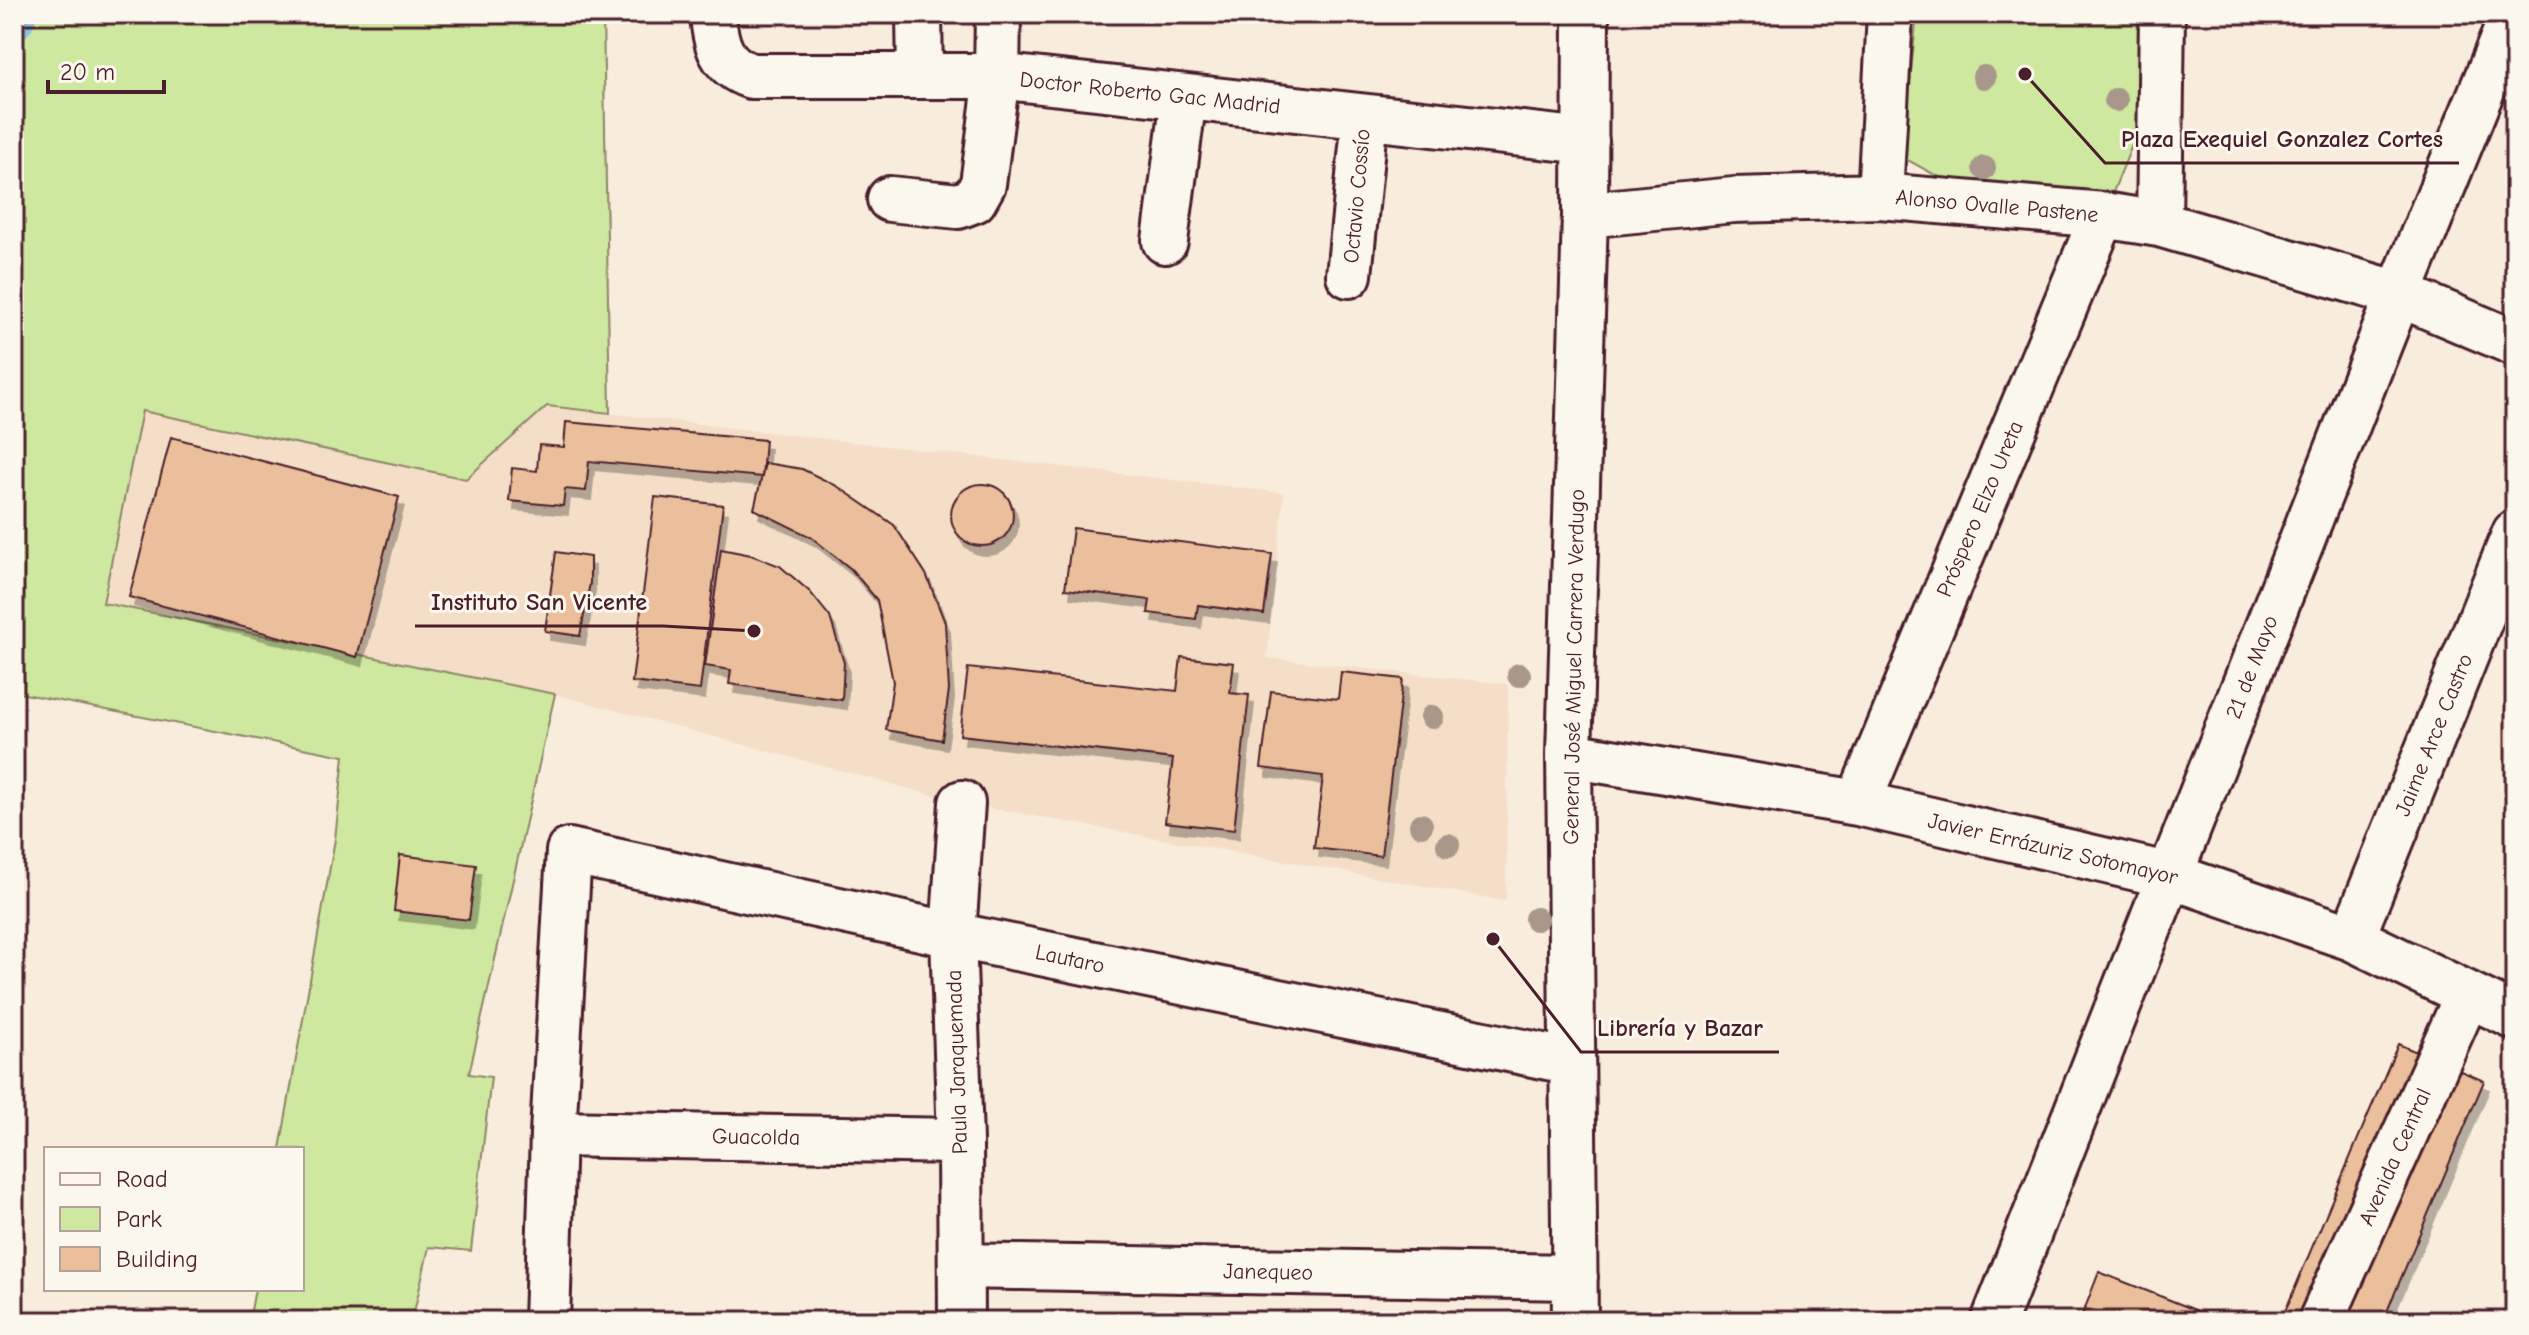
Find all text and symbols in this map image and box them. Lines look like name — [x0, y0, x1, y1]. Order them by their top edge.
scale bar — [48, 44, 164, 94]
text: 20 m — [60, 58, 115, 86]
street label: Doctor Roberto Gac Madrid — [1018, 66, 1282, 120]
callout: Plaza Exequiel Gonzalez Cortes — [2105, 115, 2459, 163]
text: Plaza Exequiel Gonzalez Cortes — [2121, 125, 2443, 153]
street label: Octavio Cossío — [1338, 128, 1376, 264]
street label: Alonso Ovalle Pastene — [1894, 184, 2100, 228]
street label: Próspero Elzo Ureta — [1931, 417, 2029, 601]
street label: General José Miguel Carrera Verdugo — [1558, 489, 1590, 845]
callout: Instituto San Vicente — [415, 578, 663, 626]
text: Instituto San Vicente — [431, 588, 647, 616]
street label: 21 de Mayo — [2220, 612, 2284, 722]
street label: Jaime Arce Castro — [2390, 650, 2478, 820]
street label: Javier Errázuriz Sotomayor — [1925, 808, 2181, 891]
street label: Lautaro — [1033, 939, 1107, 979]
street label: Paula Jaraquemada — [941, 969, 973, 1155]
callout: Librería y Bazar — [1581, 1004, 1779, 1052]
text: Librería y Bazar — [1597, 1014, 1763, 1042]
street label: Avenida Central — [2353, 1084, 2437, 1230]
street label: Guacolda — [712, 1123, 800, 1151]
legend — [44, 1147, 304, 1291]
text: Road — [116, 1165, 168, 1193]
text: Park — [116, 1205, 162, 1233]
text: Building — [116, 1245, 198, 1273]
street label: Janequeo — [1223, 1258, 1313, 1286]

